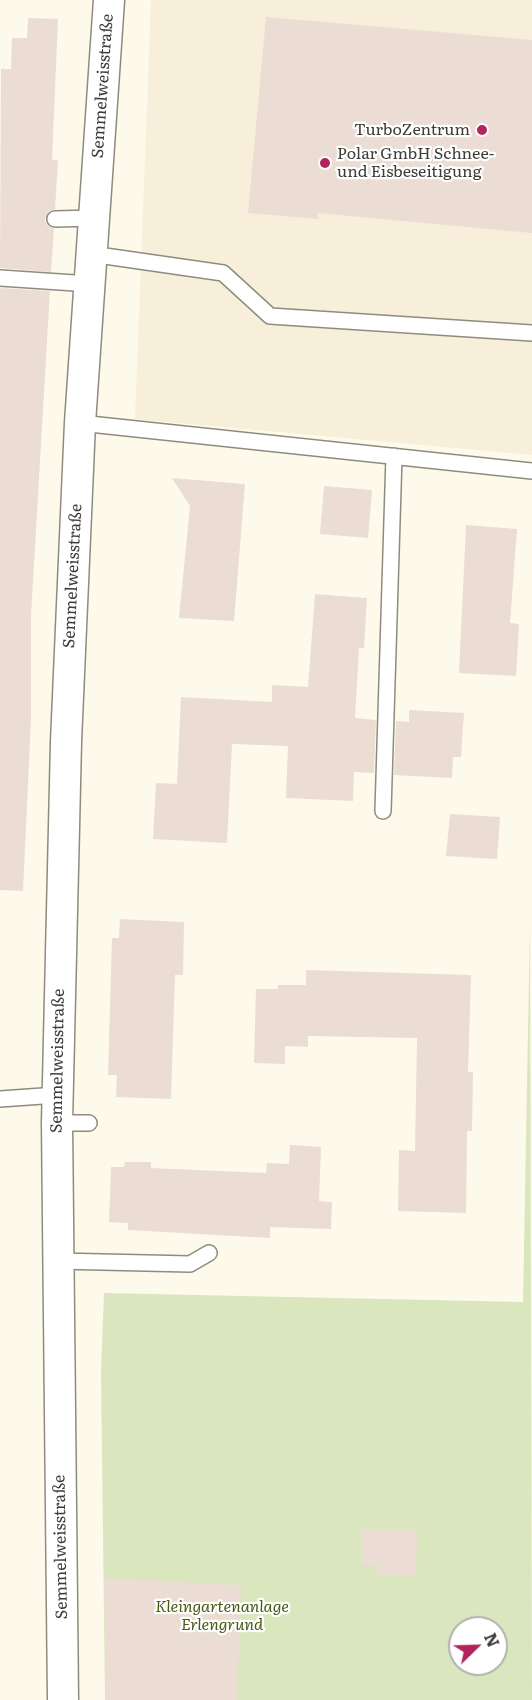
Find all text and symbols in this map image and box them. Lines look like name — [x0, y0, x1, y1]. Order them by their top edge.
street label: Semmelweisstraße — [88, 13, 118, 159]
place label: TurboZentrum — [354, 120, 470, 140]
marker: TurboZentrum — [475, 123, 489, 137]
place label: Polar GmbH Schnee- und Eisbeseitigung — [337, 144, 494, 182]
marker: Polar GmbH Schnee- und Eisbeseitigung — [318, 156, 332, 170]
street label: Semmelweisstraße — [60, 503, 86, 649]
street label: Semmelweisstraße — [47, 989, 69, 1133]
street label: Semmelweisstraße — [50, 1475, 72, 1619]
park label: Kleingartenanlage Erlengrund — [155, 1597, 289, 1635]
north arrow — [448, 1616, 508, 1676]
text: N — [479, 1629, 506, 1651]

